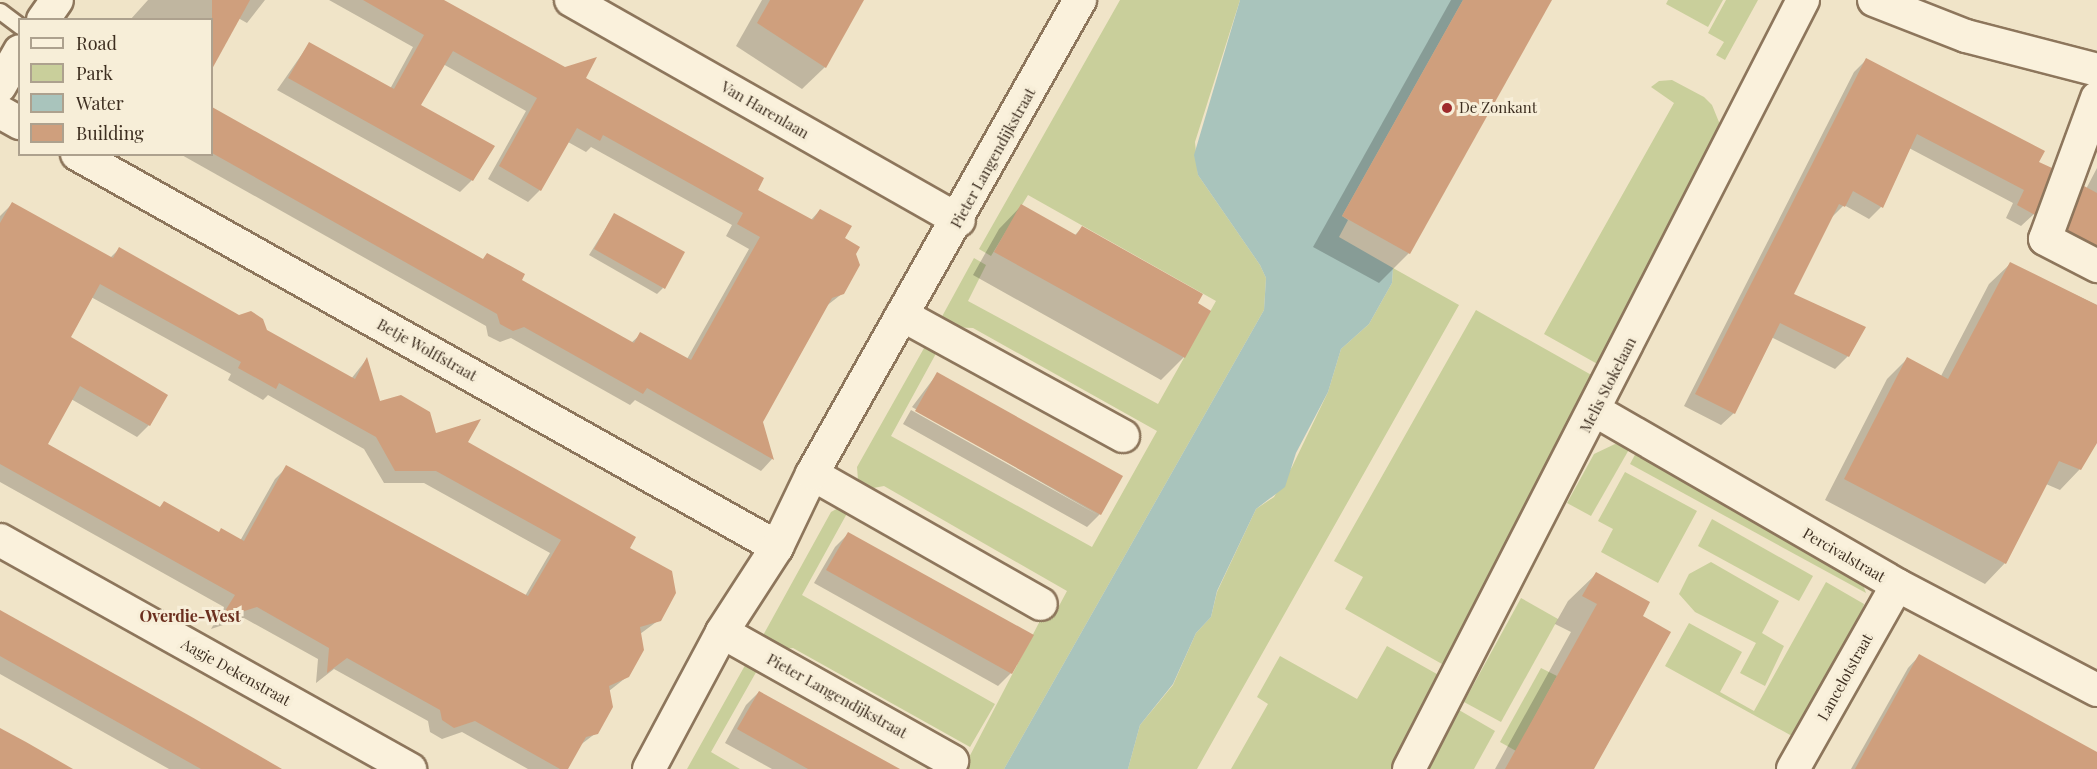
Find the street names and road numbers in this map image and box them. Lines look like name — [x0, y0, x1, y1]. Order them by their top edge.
street label: Van Harenlaan — [718, 78, 812, 142]
street label: Pieter Langendijkstraat — [947, 85, 1039, 231]
street label: Betje Wolffstraat — [374, 315, 480, 385]
street label: Melis Stokelaan — [1576, 334, 1640, 436]
street label: Percivalstraat — [1800, 524, 1888, 586]
street label: Lancelotstraat — [1814, 630, 1876, 724]
street label: Aagje Dekenstraat — [178, 635, 294, 709]
street label: Pieter Langendijkstraat — [764, 650, 910, 742]

